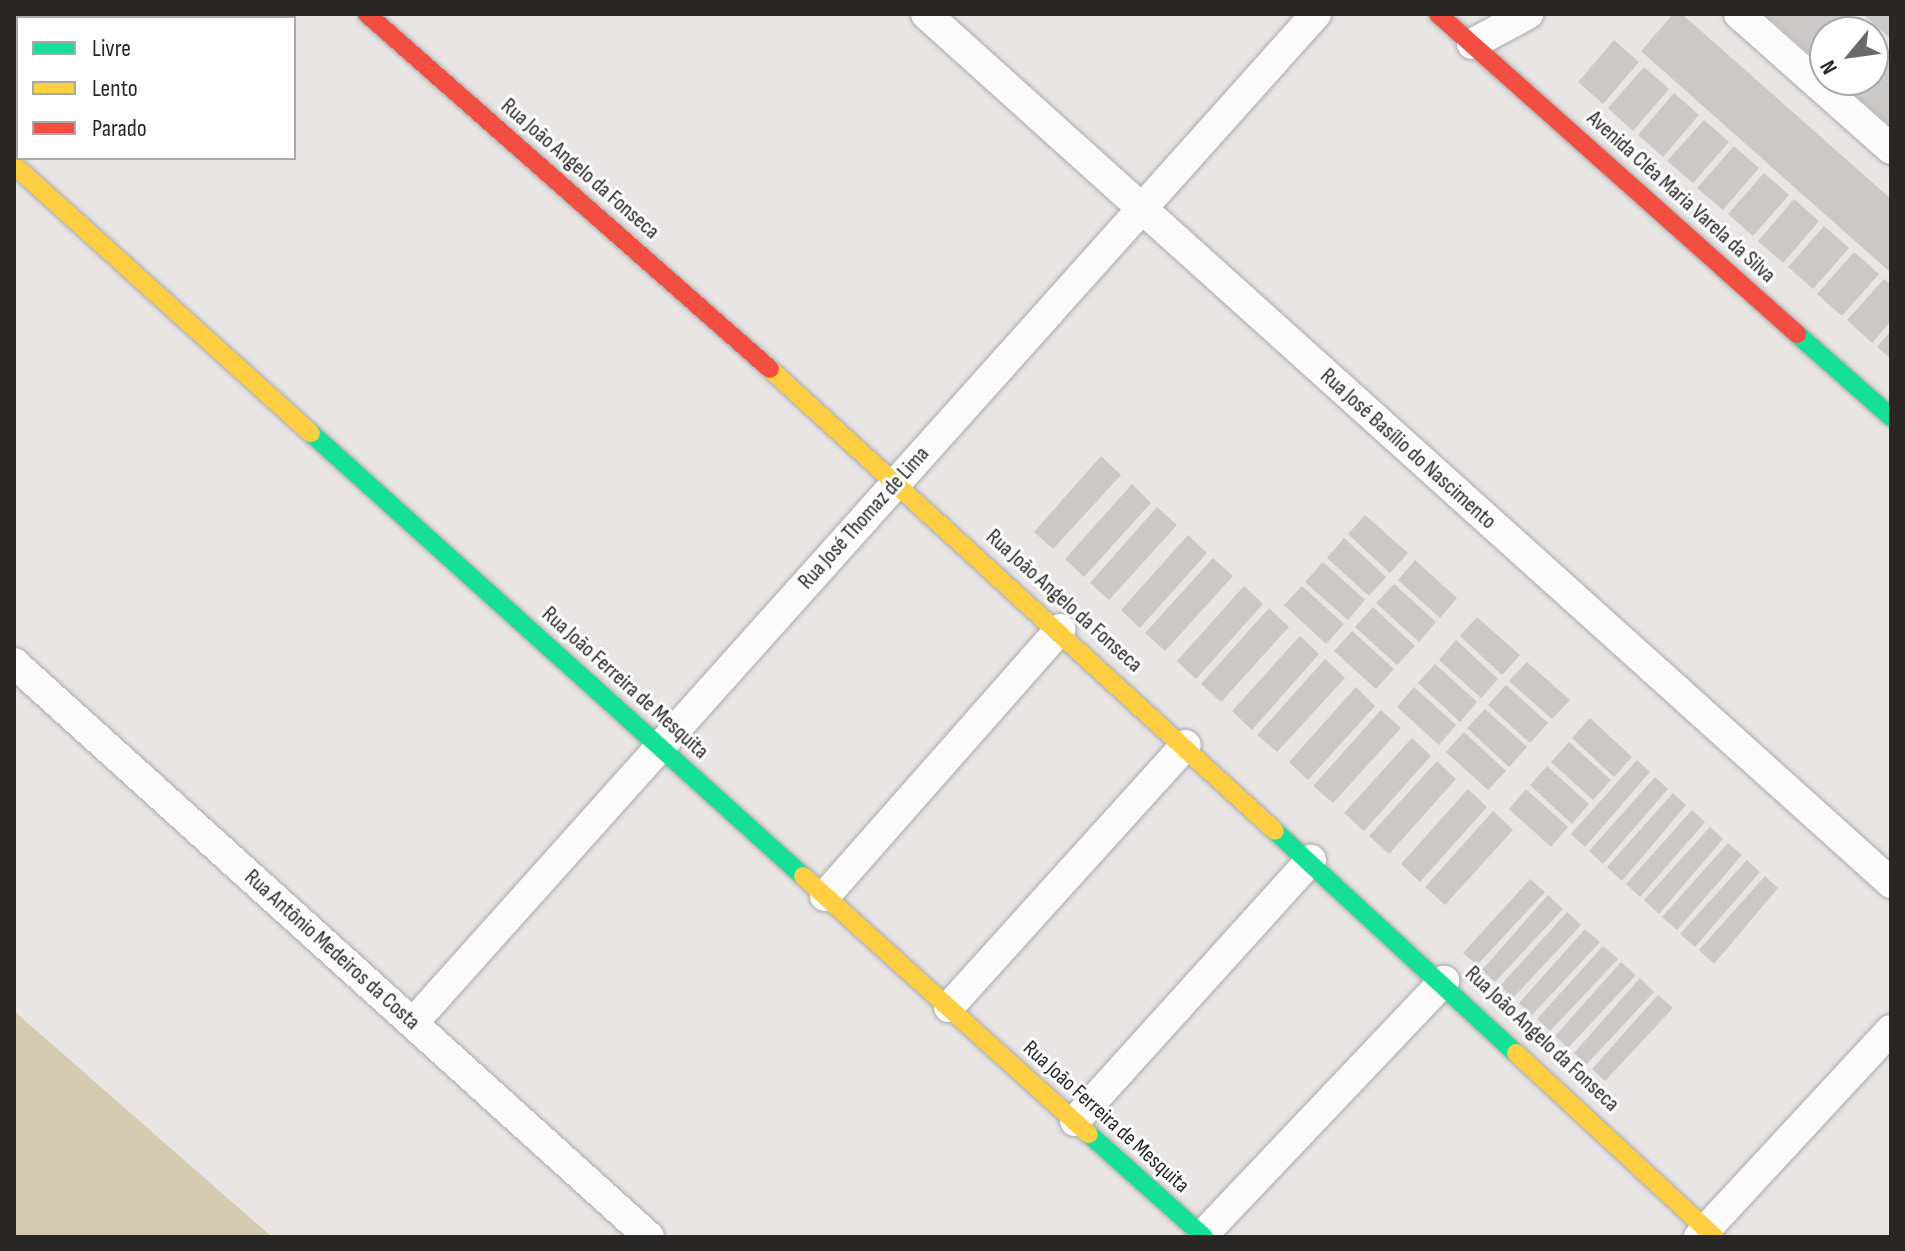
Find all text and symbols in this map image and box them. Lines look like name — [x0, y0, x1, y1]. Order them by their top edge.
legend — [16, 16, 296, 160]
north arrow — [1809, 16, 1889, 96]
text: Livre — [92, 34, 131, 63]
text: N — [1815, 55, 1844, 79]
text: Lento — [92, 74, 138, 103]
street label: Rua João Angelo da Fonseca — [495, 93, 665, 245]
street label: Avenida Cléa Maria Varela da Silva — [1581, 105, 1781, 289]
text: Parado — [92, 114, 147, 143]
street label: Rua José Basílio do Nascimento — [1315, 363, 1501, 535]
street label: Rua José Thomaz de Lima — [793, 441, 935, 595]
street label: Rua João Angelo da Fonseca — [980, 524, 1148, 678]
street label: Rua João Ferreira de Mesquita — [536, 601, 714, 765]
street label: Rua Antônio Medeiros da Costa — [239, 864, 425, 1036]
street label: Rua João Angelo da Fonseca — [1459, 961, 1625, 1117]
street label: Rua João Ferreira de Mesquita — [1017, 1035, 1195, 1199]

